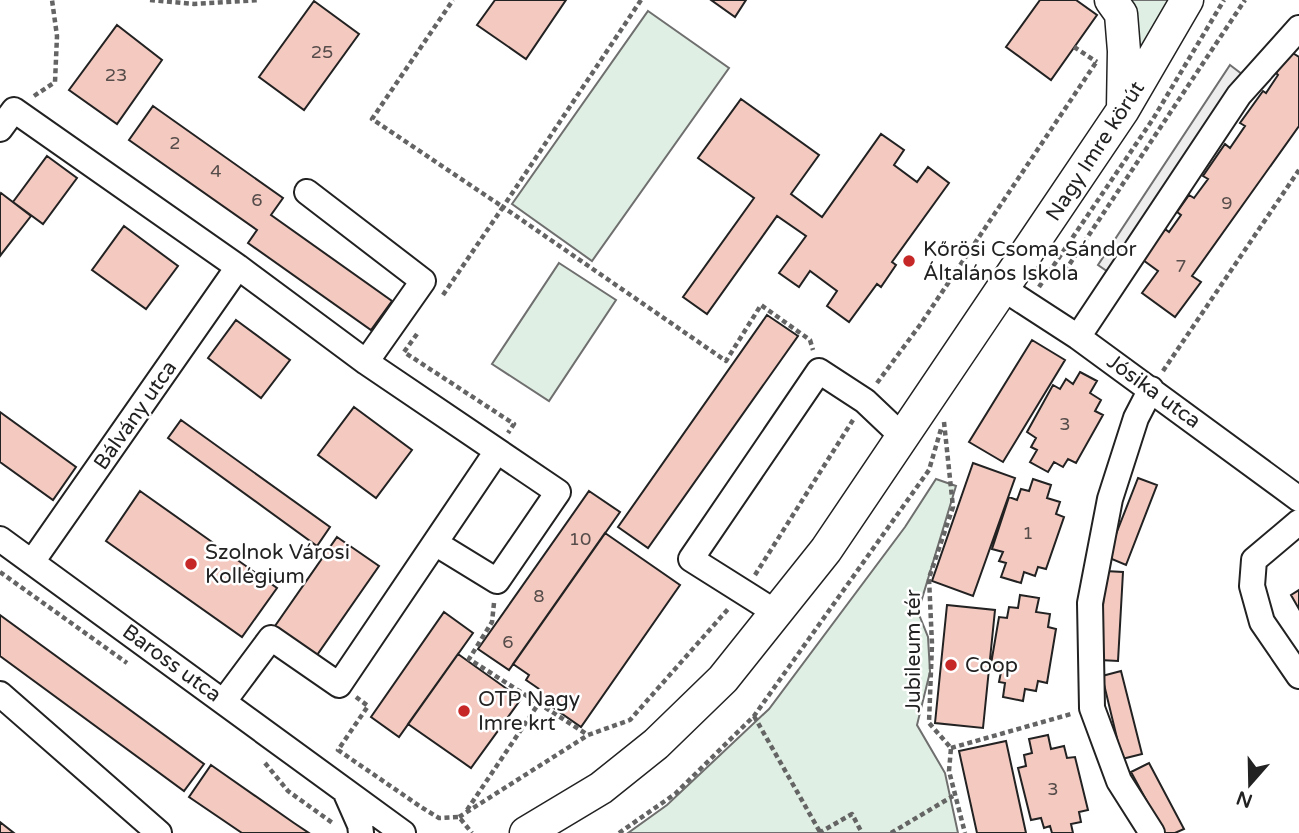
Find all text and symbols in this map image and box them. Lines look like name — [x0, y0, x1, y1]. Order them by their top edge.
house number: 25 — [311, 41, 333, 63]
house number: 23 — [105, 64, 127, 86]
street label: Nagy Imre körút — [1041, 77, 1150, 226]
house number: 2 — [169, 132, 181, 154]
house number: 4 — [210, 160, 222, 182]
house number: 6 — [251, 189, 263, 211]
house number: 9 — [1221, 192, 1233, 214]
place label: Kőrösi Csoma Sándor Általános Iskola — [923, 237, 1136, 286]
marker: Kőrösi Csoma Sándor Általános Iskola — [901, 253, 917, 269]
house number: 7 — [1175, 255, 1187, 277]
street label: Jósika utca — [1102, 349, 1206, 434]
street label: Bálvány utca — [89, 356, 182, 475]
house number: 3 — [1059, 413, 1071, 435]
house number: 1 — [1022, 522, 1034, 544]
house number: 10 — [569, 528, 591, 550]
place label: Szolnok Városi Kollégium — [205, 540, 350, 589]
marker: Szolnok Városi Kollégium — [183, 556, 199, 572]
house number: 8 — [533, 585, 545, 607]
street label: Jubileum tér — [901, 589, 926, 713]
street label: Baross utca — [117, 619, 226, 708]
house number: 6 — [502, 631, 514, 653]
place label: Coop — [965, 653, 1018, 678]
marker: Coop — [943, 657, 959, 673]
place label: OTP Nagy Imre krt — [478, 687, 580, 736]
marker: OTP Nagy Imre krt — [456, 703, 472, 719]
north arrow — [1215, 749, 1285, 819]
house number: 3 — [1047, 778, 1059, 800]
text: N — [1234, 786, 1255, 812]

